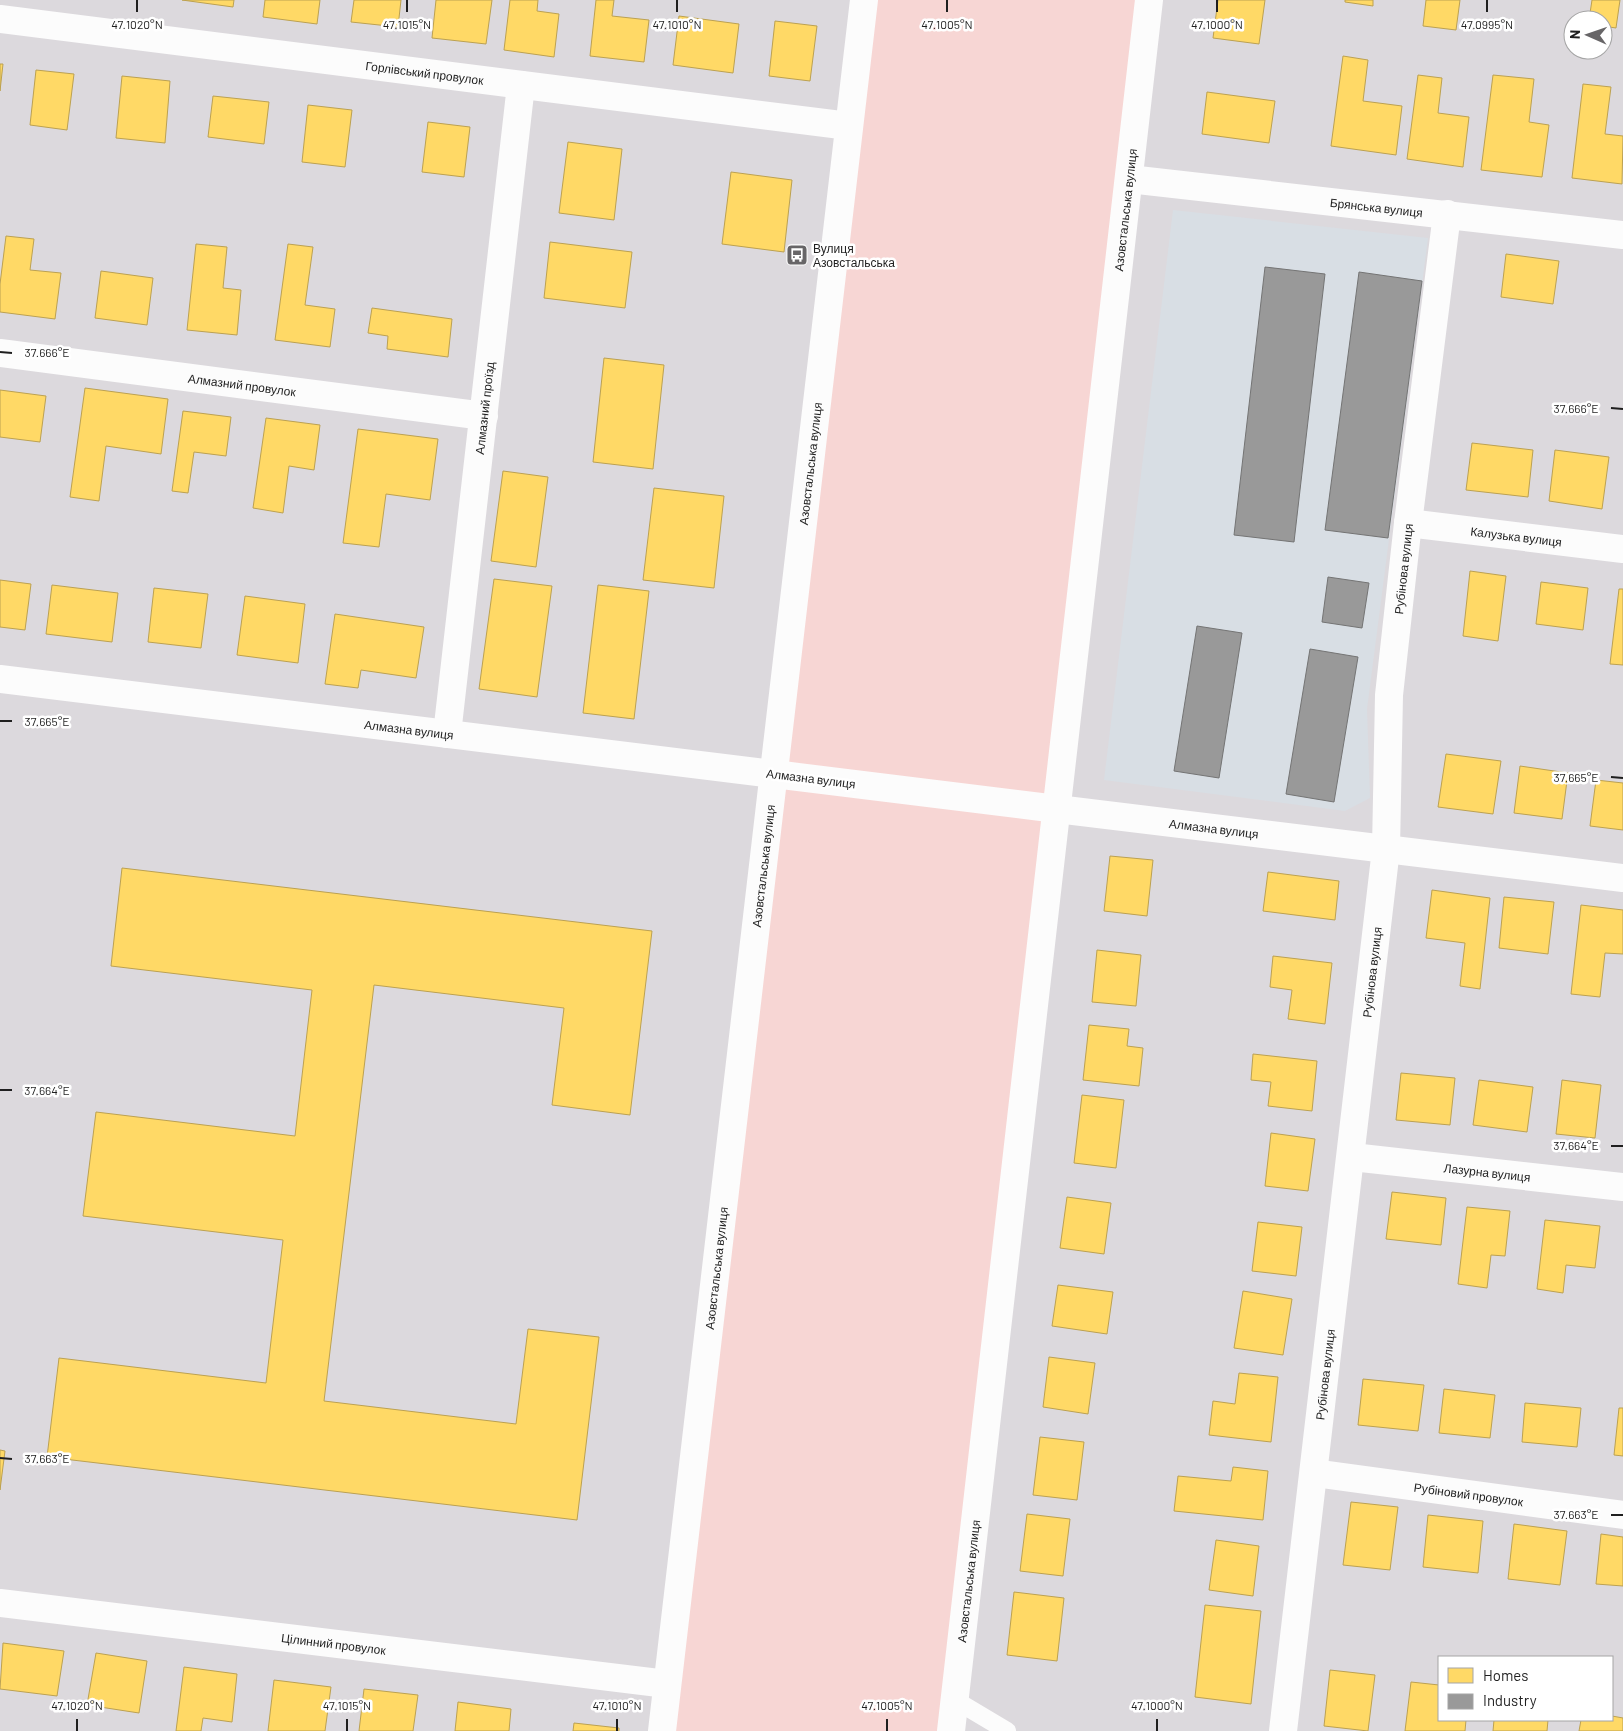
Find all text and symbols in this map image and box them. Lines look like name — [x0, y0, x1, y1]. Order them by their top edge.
north arrow — [1563, 10, 1613, 60]
text: 47.1020°N — [111, 17, 163, 31]
text: 47.1015°N — [383, 17, 431, 31]
text: 47.1010°N — [652, 17, 702, 31]
text: 47.1005°N — [921, 17, 973, 31]
text: 47.1000°N — [1191, 17, 1243, 31]
text: 47.0995°N — [1461, 17, 1513, 31]
text: N — [1566, 30, 1583, 39]
street label: Горлівський провулок — [365, 58, 485, 87]
street label: Азовстальська вулиця — [1111, 148, 1139, 272]
street label: Брянська вулиця — [1329, 195, 1424, 220]
place label: Вулиця Азовстальська — [813, 241, 895, 269]
bus stop icon: Вулиця Азовстальська — [785, 243, 809, 267]
text: 37.666°E — [24, 345, 70, 359]
street label: Алмазний проїзд — [472, 361, 497, 455]
street label: Алмазний провулок — [187, 371, 297, 399]
street label: Азовстальська вулиця — [796, 401, 824, 526]
text: 37.666°E — [1553, 401, 1599, 415]
street label: Рубінова вулиця — [1391, 523, 1415, 615]
street label: Калузька вулиця — [1470, 524, 1563, 549]
text: 37.665°E — [24, 714, 70, 728]
street label: Алмазна вулиця — [363, 717, 454, 742]
street label: Алмазна вулиця — [765, 766, 856, 791]
text: 37.665°E — [1553, 770, 1599, 784]
street label: Азовстальська вулиця — [749, 804, 777, 928]
street label: Алмазна вулиця — [1168, 816, 1259, 841]
street label: Рубінова вулиця — [1359, 926, 1384, 1018]
text: 37.664°E — [24, 1083, 70, 1097]
text: 37.664°E — [1553, 1138, 1599, 1152]
street label: Лазурна вулиця — [1443, 1160, 1531, 1184]
street label: Азовстальська вулиця — [702, 1206, 730, 1330]
street label: Рубінова вулиця — [1312, 1328, 1337, 1421]
text: 37.663°E — [24, 1451, 70, 1465]
street label: Рубіновий провулок — [1413, 1480, 1525, 1508]
text: 37.663°E — [1553, 1507, 1599, 1521]
street label: Азовстальська вулиця — [954, 1519, 982, 1643]
street label: Цілинний провулок — [280, 1630, 387, 1657]
legend — [1438, 1656, 1613, 1721]
text: Homes — [1483, 1666, 1528, 1684]
text: Industry — [1483, 1691, 1537, 1709]
text: 47.1020°N — [51, 1698, 103, 1712]
text: 47.1015°N — [323, 1698, 371, 1712]
text: 47.1010°N — [592, 1698, 642, 1712]
text: 47.1005°N — [861, 1698, 913, 1712]
text: 47.1000°N — [1131, 1698, 1183, 1712]

